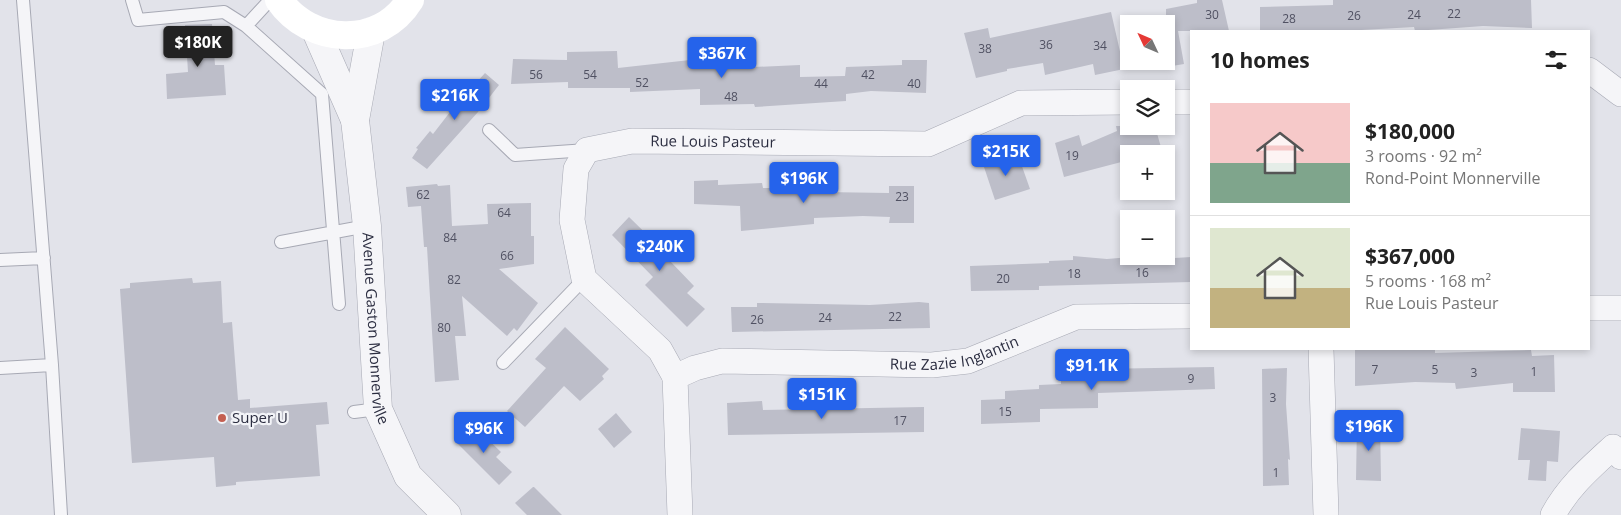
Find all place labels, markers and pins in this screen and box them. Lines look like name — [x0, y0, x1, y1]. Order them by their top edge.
pin: $180K — [163, 26, 233, 68]
pin: $367K — [687, 36, 757, 79]
pin: $216K — [420, 78, 490, 121]
pin: $215K — [971, 134, 1041, 177]
pin: $196K — [769, 162, 839, 204]
pin: $240K — [625, 230, 695, 272]
pin: $91.1K — [1051, 348, 1133, 391]
pin: $151K — [787, 378, 857, 420]
place label: Super U — [232, 407, 288, 427]
pin: $196K — [1334, 410, 1404, 452]
marker: Super U — [216, 412, 228, 424]
pin: $96K — [454, 412, 514, 454]

